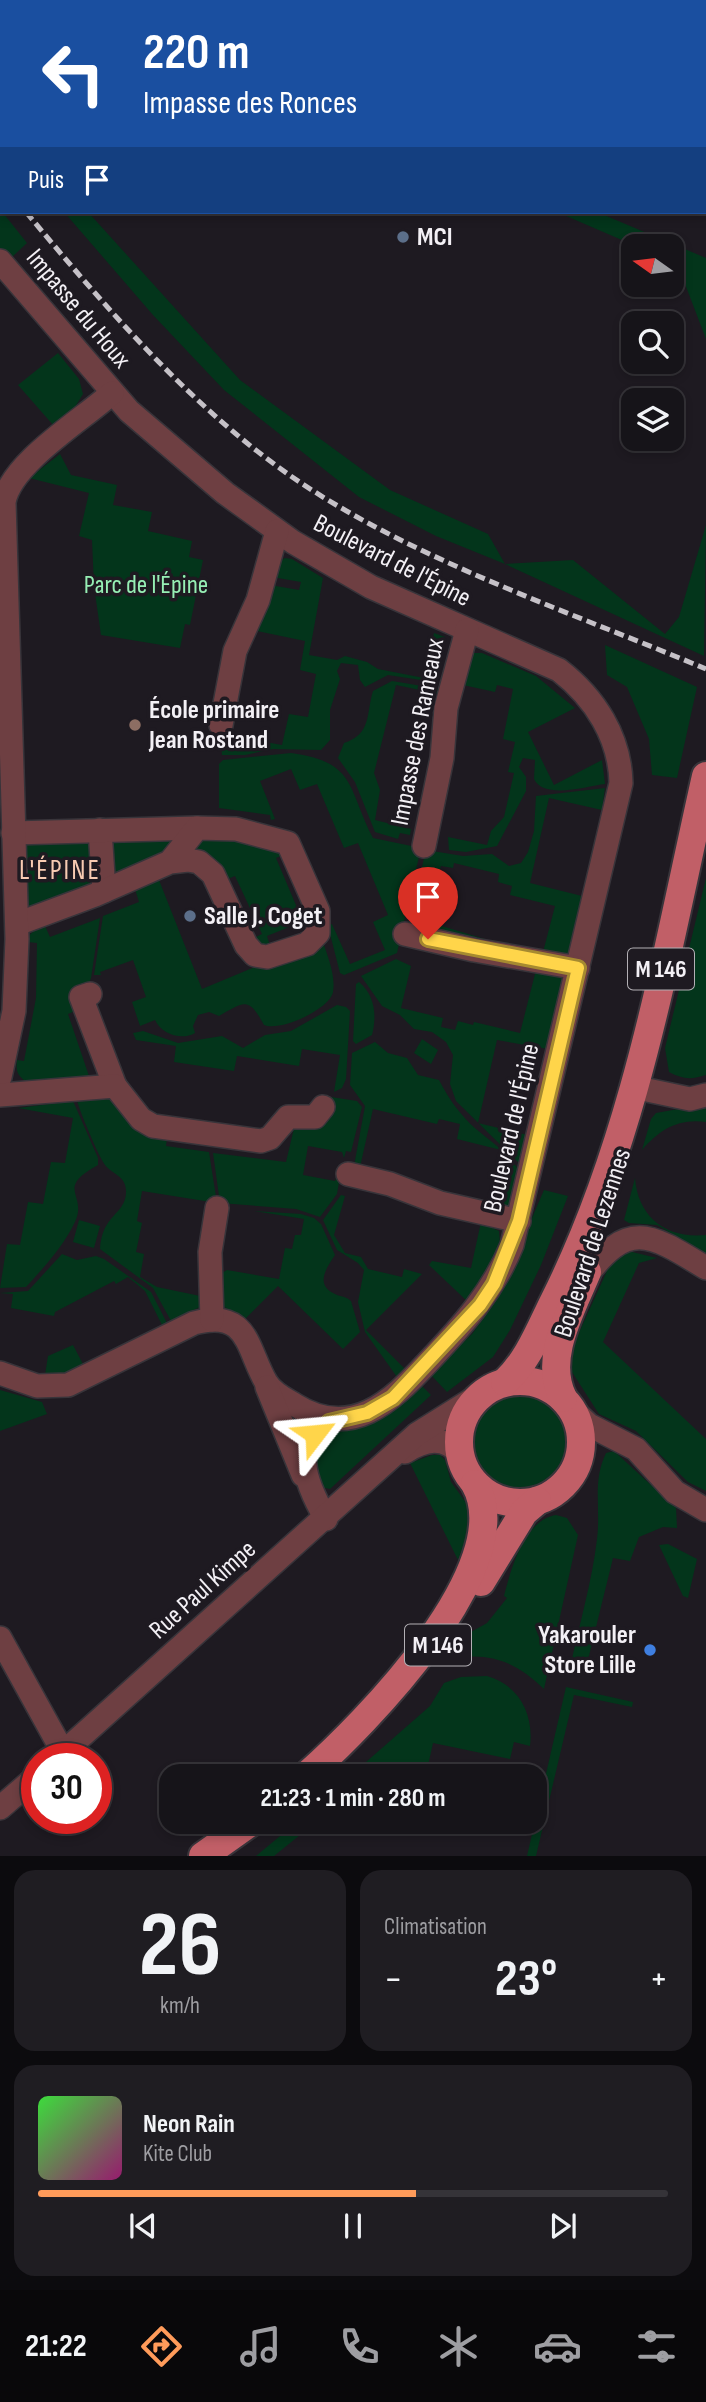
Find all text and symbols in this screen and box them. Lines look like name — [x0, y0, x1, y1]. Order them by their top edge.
text: 220 m — [143, 24, 249, 83]
icon: left — [28, 28, 119, 119]
text: Impasse des Ronces — [143, 84, 357, 123]
icon: arrive — [78, 161, 116, 199]
text: Puis — [28, 165, 64, 196]
place label: MCI — [417, 222, 453, 253]
marker: MCI — [395, 229, 411, 245]
north arrow — [621, 234, 684, 298]
map controls — [621, 234, 684, 451]
street label: Impasse du Houx — [19, 243, 137, 375]
button: search — [621, 311, 684, 374]
button: layers — [621, 388, 684, 451]
street label: Boulevard de l'Épine — [308, 508, 476, 614]
park label: Parc de l'Épine — [84, 570, 208, 601]
street label: Impasse des Rameaux — [385, 636, 451, 828]
place label: École primaire Jean Rostand — [148, 695, 279, 756]
marker: École primaire Jean Rostand — [127, 717, 143, 733]
district label: L'ÉPINE — [19, 854, 101, 887]
pin — [398, 867, 458, 939]
icon: arrive — [409, 878, 447, 916]
place label: Salle J. Coget — [204, 901, 323, 932]
marker: Salle J. Coget — [182, 908, 198, 924]
road number: M 146 — [628, 948, 694, 989]
street label: Boulevard de l'Épine — [478, 1041, 546, 1215]
street label: Boulevard de Lezennes — [548, 1145, 638, 1341]
position arrow — [278, 1397, 352, 1471]
street label: Rue Paul Kimpe — [143, 1534, 263, 1646]
place label: Yakarouler Store Lille — [538, 1620, 636, 1681]
road number: M 146 — [405, 1624, 471, 1666]
marker: Yakarouler Store Lille — [642, 1642, 658, 1658]
speed limit sign: 30 — [21, 1743, 112, 1834]
text: 21:23 · 1 min · 280 m — [261, 1783, 445, 1814]
text: 26 — [139, 1892, 221, 2001]
text: Climatisation — [384, 1913, 487, 1941]
text: 23° — [495, 1948, 557, 2011]
text: − — [384, 1957, 403, 2002]
text: + — [649, 1957, 668, 2002]
text: km/h — [160, 1992, 200, 2020]
text: Neon Rain — [143, 2109, 235, 2140]
text: Kite Club — [143, 2140, 212, 2168]
icon: previous — [124, 2207, 162, 2245]
icon: pause — [334, 2207, 372, 2245]
icon: next — [544, 2207, 582, 2245]
icon: directions — [137, 2322, 186, 2371]
icon: music — [236, 2322, 285, 2371]
icon: phone — [335, 2322, 384, 2371]
icon: climate — [434, 2322, 483, 2371]
icon: car — [533, 2322, 582, 2371]
icon: filters — [632, 2322, 681, 2371]
text: 21:22 — [25, 2327, 87, 2366]

